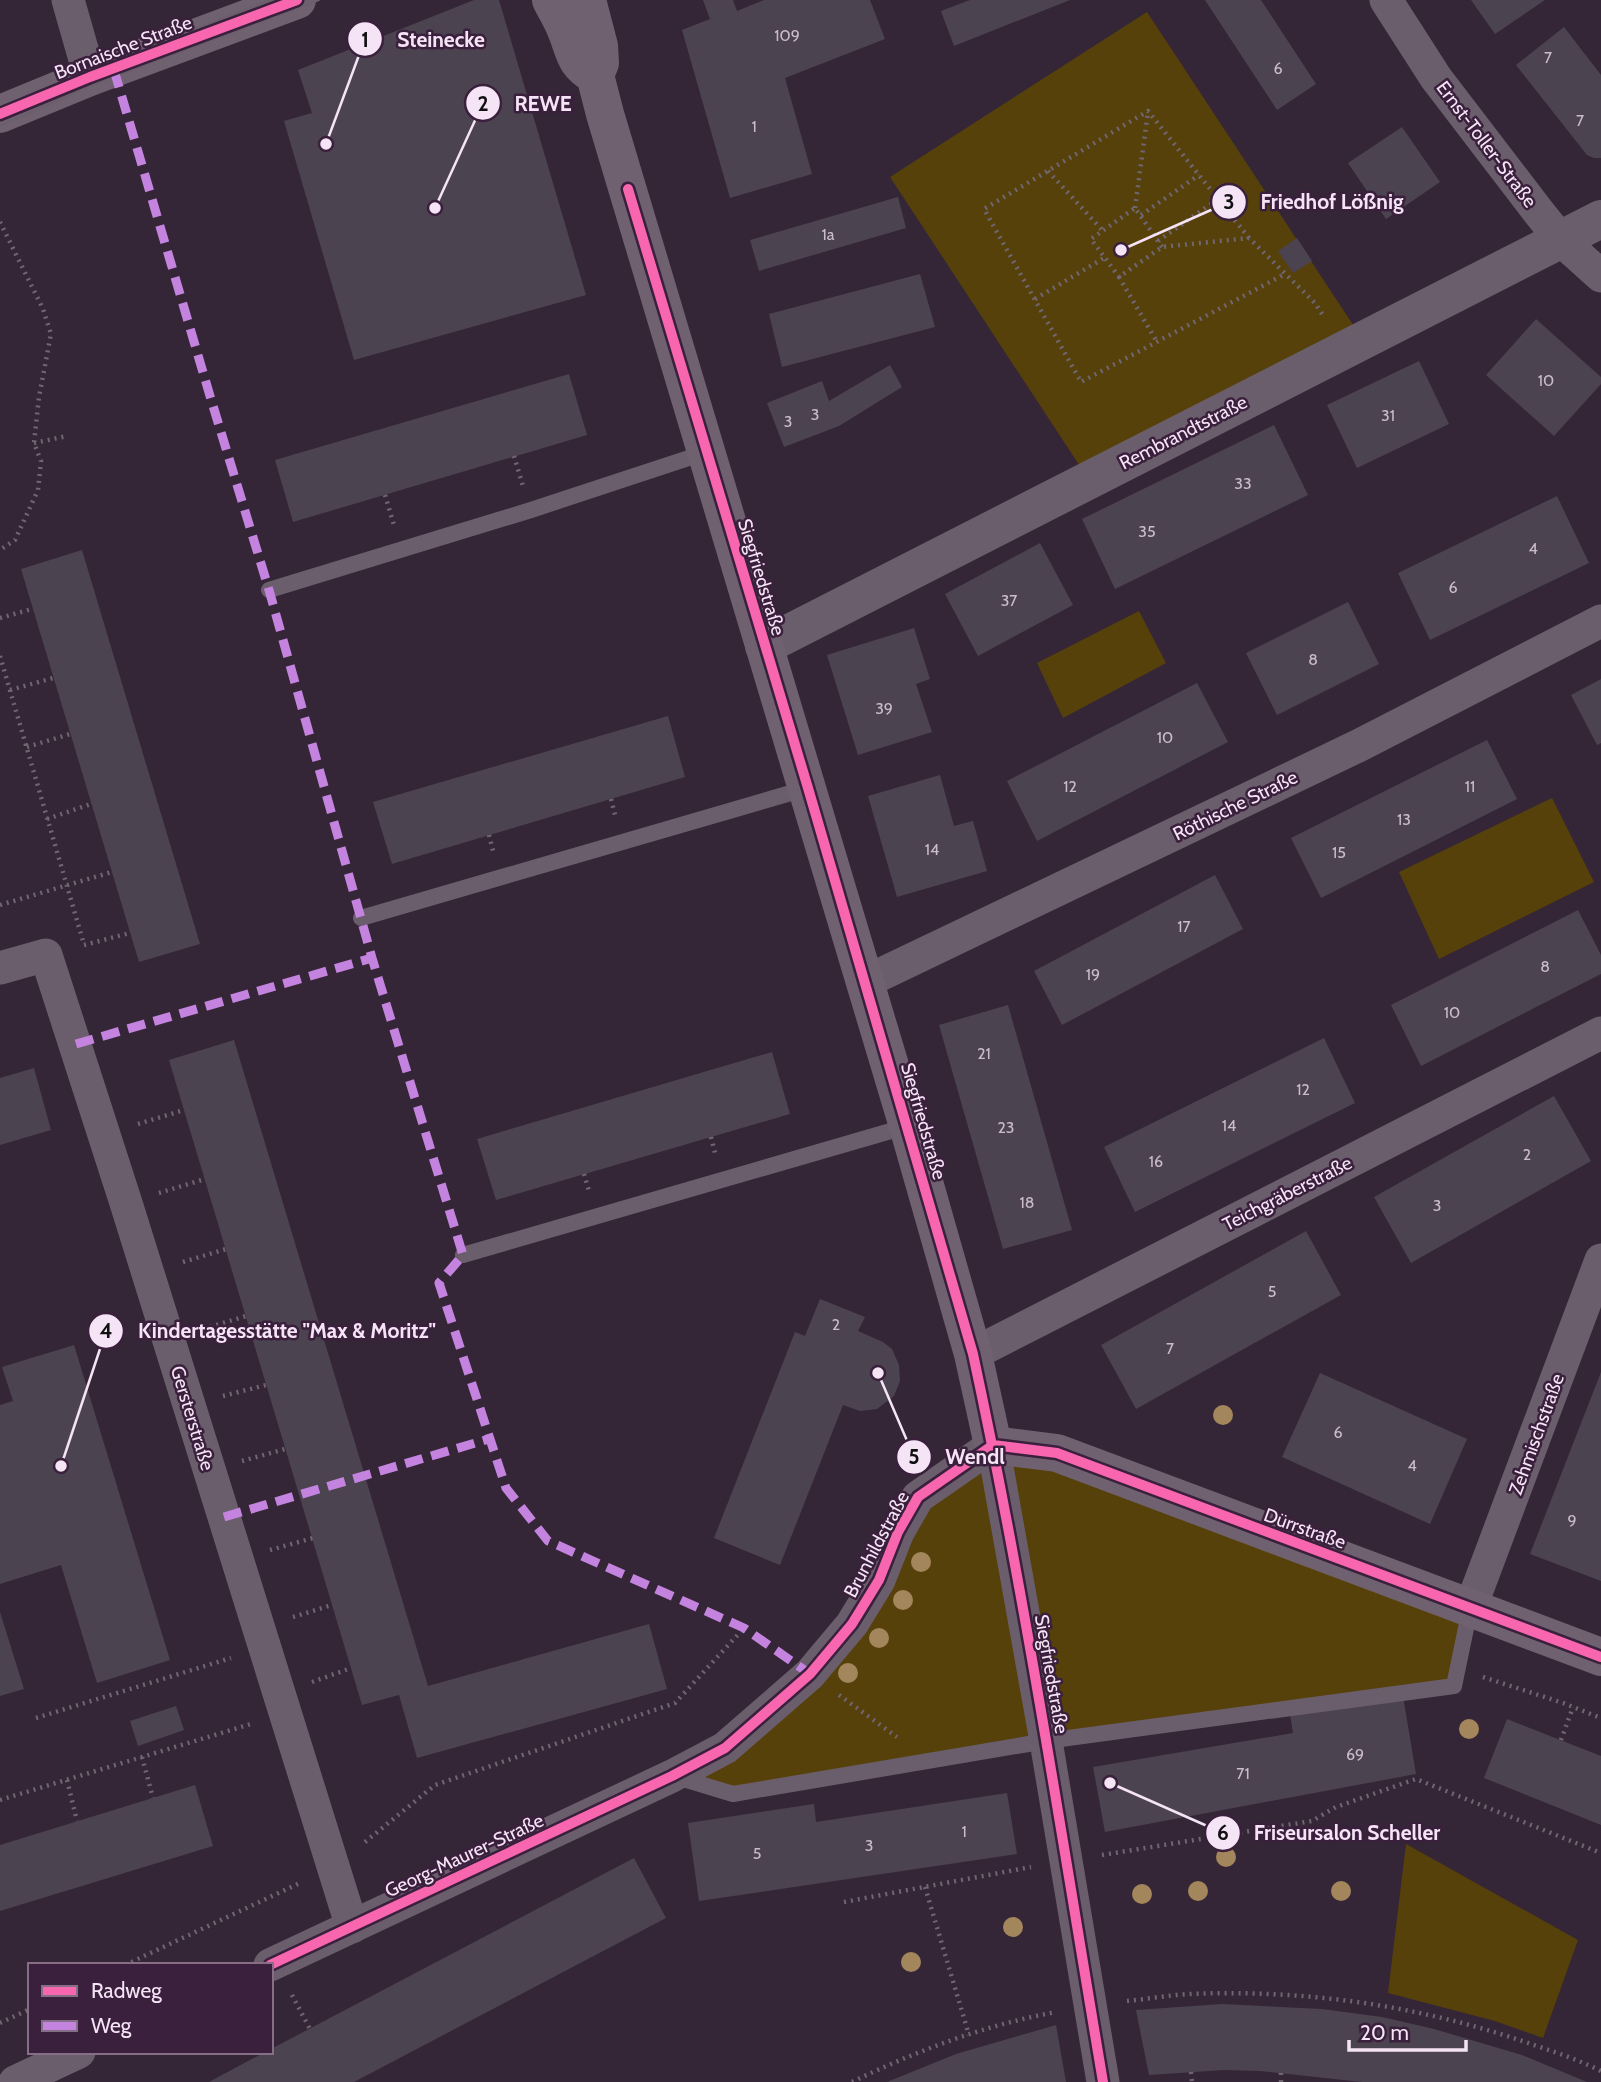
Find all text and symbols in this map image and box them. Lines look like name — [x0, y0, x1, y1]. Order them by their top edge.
street label: Bornaische Straße — [51, 11, 195, 84]
callout: Steinecke — [348, 18, 498, 60]
house number: 109 — [774, 26, 800, 45]
text: 1 — [361, 27, 369, 52]
text: Steinecke — [397, 27, 485, 52]
house number: 7 — [1544, 48, 1552, 67]
house number: 6 — [1273, 59, 1283, 78]
street label: Ernst-Toller-Straße — [1432, 77, 1542, 212]
callout: REWE — [465, 82, 585, 124]
text: 2 — [477, 91, 489, 116]
text: REWE — [514, 91, 572, 116]
house number: 7 — [1576, 111, 1584, 130]
house number: 1 — [751, 117, 757, 136]
callout: Friedhof Lößnig — [1212, 181, 1418, 223]
text: 3 — [1223, 189, 1235, 214]
text: Friedhof Lößnig — [1261, 189, 1404, 214]
house number: 1a — [822, 225, 835, 244]
house number: 10 — [1538, 371, 1554, 390]
street label: Rembrandtstraße — [1115, 390, 1251, 475]
house number: 3 — [811, 405, 819, 424]
house number: 31 — [1381, 406, 1395, 425]
house number: 3 — [784, 412, 792, 431]
house number: 33 — [1234, 474, 1252, 493]
street label: Siegfriedstraße — [733, 516, 790, 638]
house number: 35 — [1138, 522, 1156, 541]
house number: 4 — [1528, 539, 1538, 558]
house number: 6 — [1448, 578, 1458, 597]
house number: 37 — [1001, 591, 1017, 610]
house number: 8 — [1308, 650, 1318, 669]
house number: 39 — [875, 699, 893, 718]
house number: 10 — [1157, 728, 1173, 747]
street label: Röthische Straße — [1169, 765, 1301, 846]
house number: 12 — [1063, 777, 1077, 796]
house number: 11 — [1465, 777, 1475, 796]
house number: 13 — [1397, 810, 1411, 829]
house number: 14 — [925, 840, 939, 859]
house number: 15 — [1332, 843, 1346, 862]
house number: 17 — [1177, 917, 1191, 936]
house number: 8 — [1540, 957, 1550, 976]
house number: 19 — [1086, 965, 1100, 984]
house number: 10 — [1444, 1003, 1460, 1022]
house number: 21 — [977, 1044, 991, 1063]
street label: Siegfriedstraße — [896, 1060, 951, 1183]
house number: 12 — [1296, 1080, 1310, 1099]
house number: 14 — [1222, 1116, 1236, 1135]
house number: 23 — [997, 1118, 1015, 1137]
house number: 2 — [1523, 1145, 1531, 1164]
street label: Teichgräberstraße — [1219, 1151, 1356, 1236]
house number: 16 — [1149, 1152, 1163, 1171]
house number: 18 — [1020, 1193, 1034, 1212]
house number: 3 — [1433, 1196, 1441, 1215]
house number: 5 — [1268, 1282, 1276, 1301]
callout: Kindertagesstätte "Max & Moritz" — [89, 1310, 450, 1352]
house number: 2 — [832, 1315, 840, 1334]
text: 4 — [99, 1318, 113, 1343]
text: Kindertagesstätte "Max & Moritz" — [138, 1318, 436, 1343]
house number: 7 — [1166, 1339, 1174, 1358]
street label: Gersterstraße — [166, 1363, 219, 1473]
street label: Zehmischstraße — [1504, 1370, 1569, 1498]
house number: 6 — [1333, 1423, 1343, 1442]
callout: Wendl — [896, 1436, 1019, 1478]
text: 5 — [908, 1444, 920, 1469]
text: Wendl — [945, 1444, 1005, 1469]
house number: 4 — [1407, 1456, 1417, 1475]
street label: Brunhildstraße — [839, 1487, 914, 1601]
street label: Dürrstraße — [1261, 1503, 1349, 1554]
house number: 9 — [1567, 1511, 1577, 1530]
street label: Siegfriedstraße — [1030, 1613, 1073, 1736]
house number: 69 — [1346, 1745, 1364, 1764]
house number: 71 — [1236, 1764, 1250, 1783]
street label: Georg-Maurer-Straße — [381, 1809, 547, 1902]
callout: Friseursalon Scheller — [1205, 1812, 1454, 1854]
text: 6 — [1217, 1820, 1229, 1845]
text: Friseursalon Scheller — [1254, 1820, 1440, 1845]
house number: 1 — [961, 1822, 967, 1841]
house number: 3 — [865, 1836, 873, 1855]
house number: 5 — [753, 1844, 761, 1863]
legend — [28, 1963, 273, 2054]
text: Radweg — [91, 1978, 162, 2003]
scale bar — [1349, 2008, 1466, 2052]
text: Weg — [91, 2013, 132, 2038]
text: 20 m — [1360, 2020, 1409, 2045]

